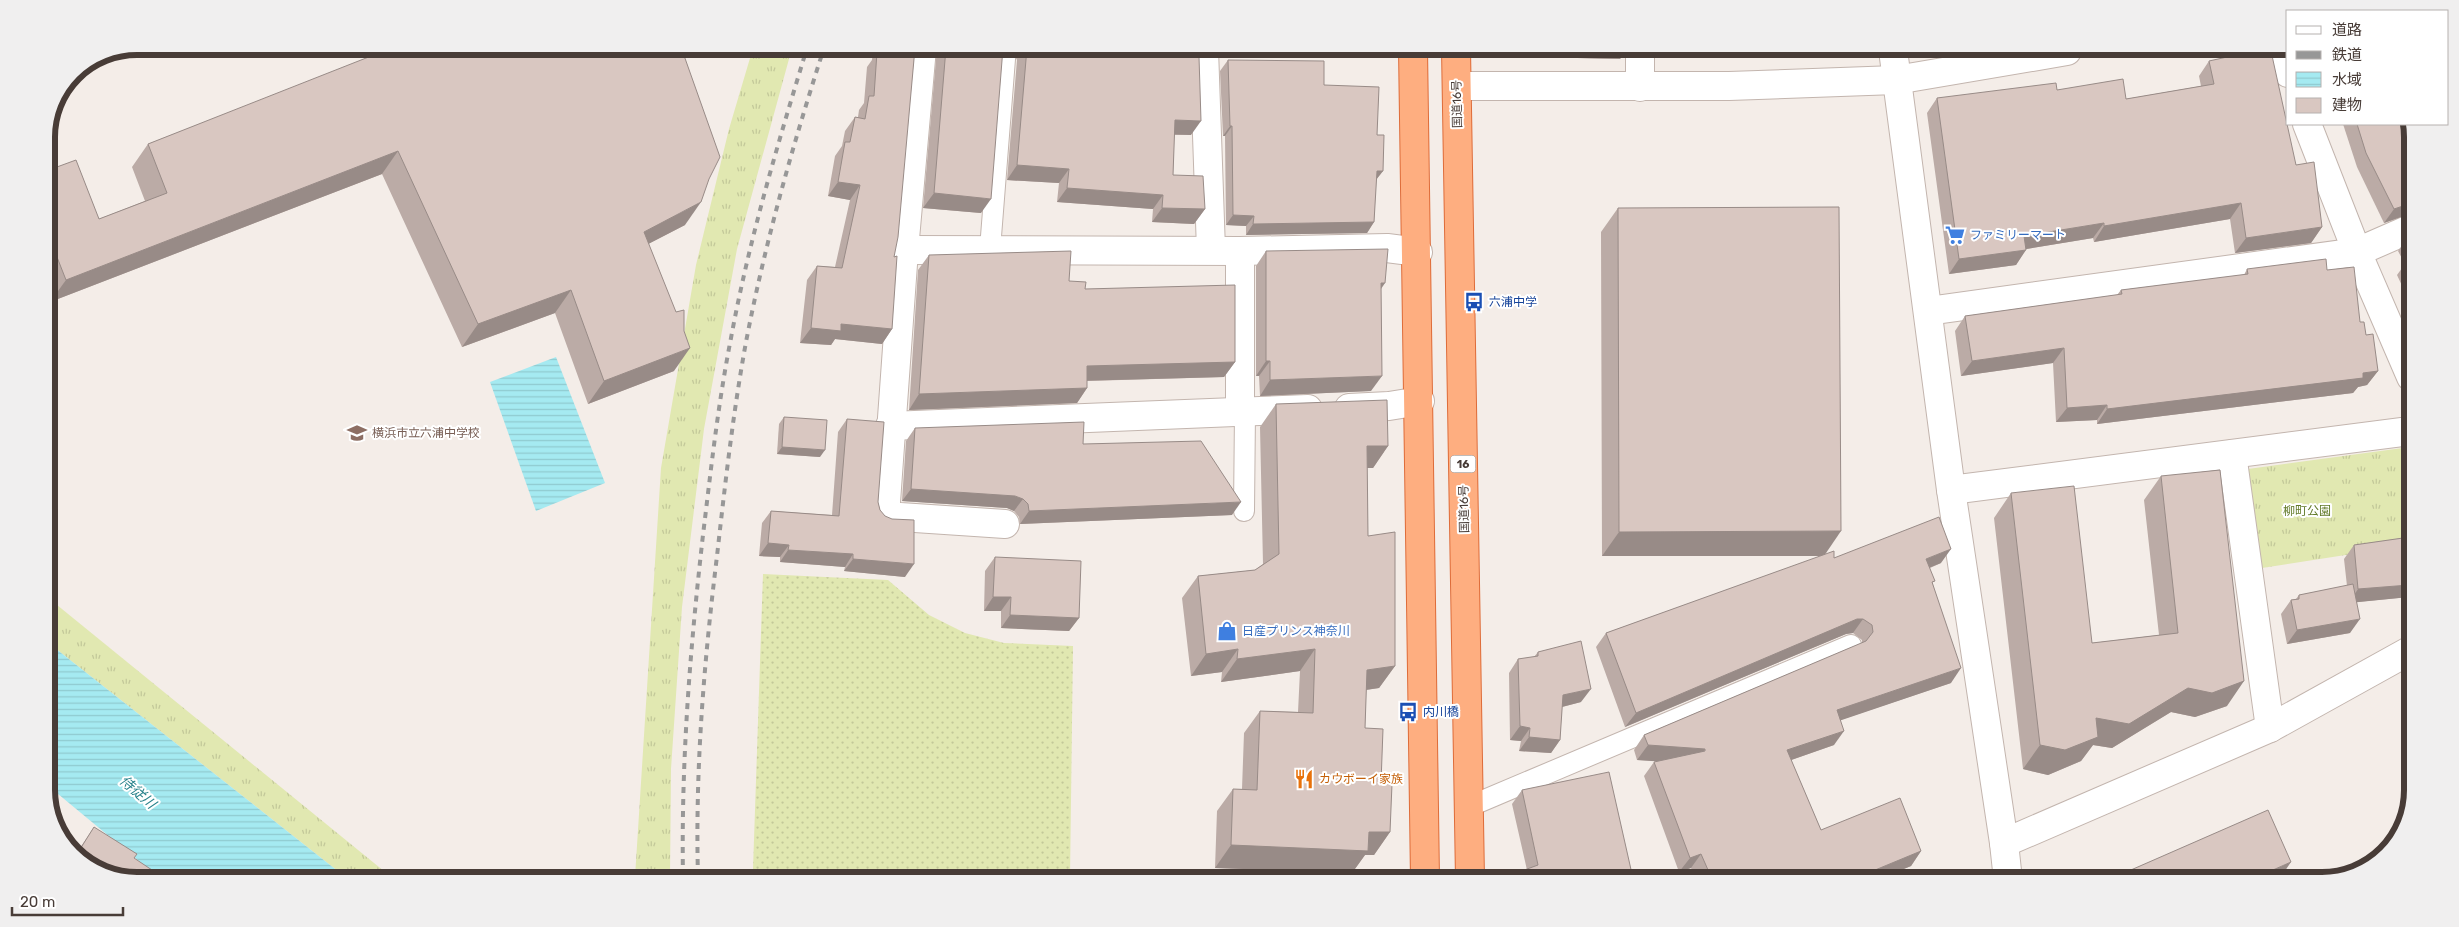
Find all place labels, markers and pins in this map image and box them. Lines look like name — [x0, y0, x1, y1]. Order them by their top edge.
supermarket icon: ファミリーマート — [1944, 224, 1966, 246]
place label: ファミリーマート — [1970, 228, 2066, 242]
bus stop icon: 六浦中学 — [1463, 291, 1485, 313]
place label: 六浦中学 — [1489, 295, 1537, 309]
school or university icon: 横浜市立六浦中学校 — [346, 422, 368, 444]
place label: 横浜市立六浦中学校 — [372, 426, 480, 440]
shop icon: 日産プリンス神奈川 — [1216, 620, 1238, 642]
place label: 日産プリンス神奈川 — [1242, 624, 1350, 638]
bus stop icon: 内川橋 — [1397, 701, 1419, 723]
place label: 内川橋 — [1423, 705, 1459, 719]
restaurant icon: カウボーイ家族 — [1293, 768, 1315, 790]
place label: カウボーイ家族 — [1319, 772, 1403, 786]

